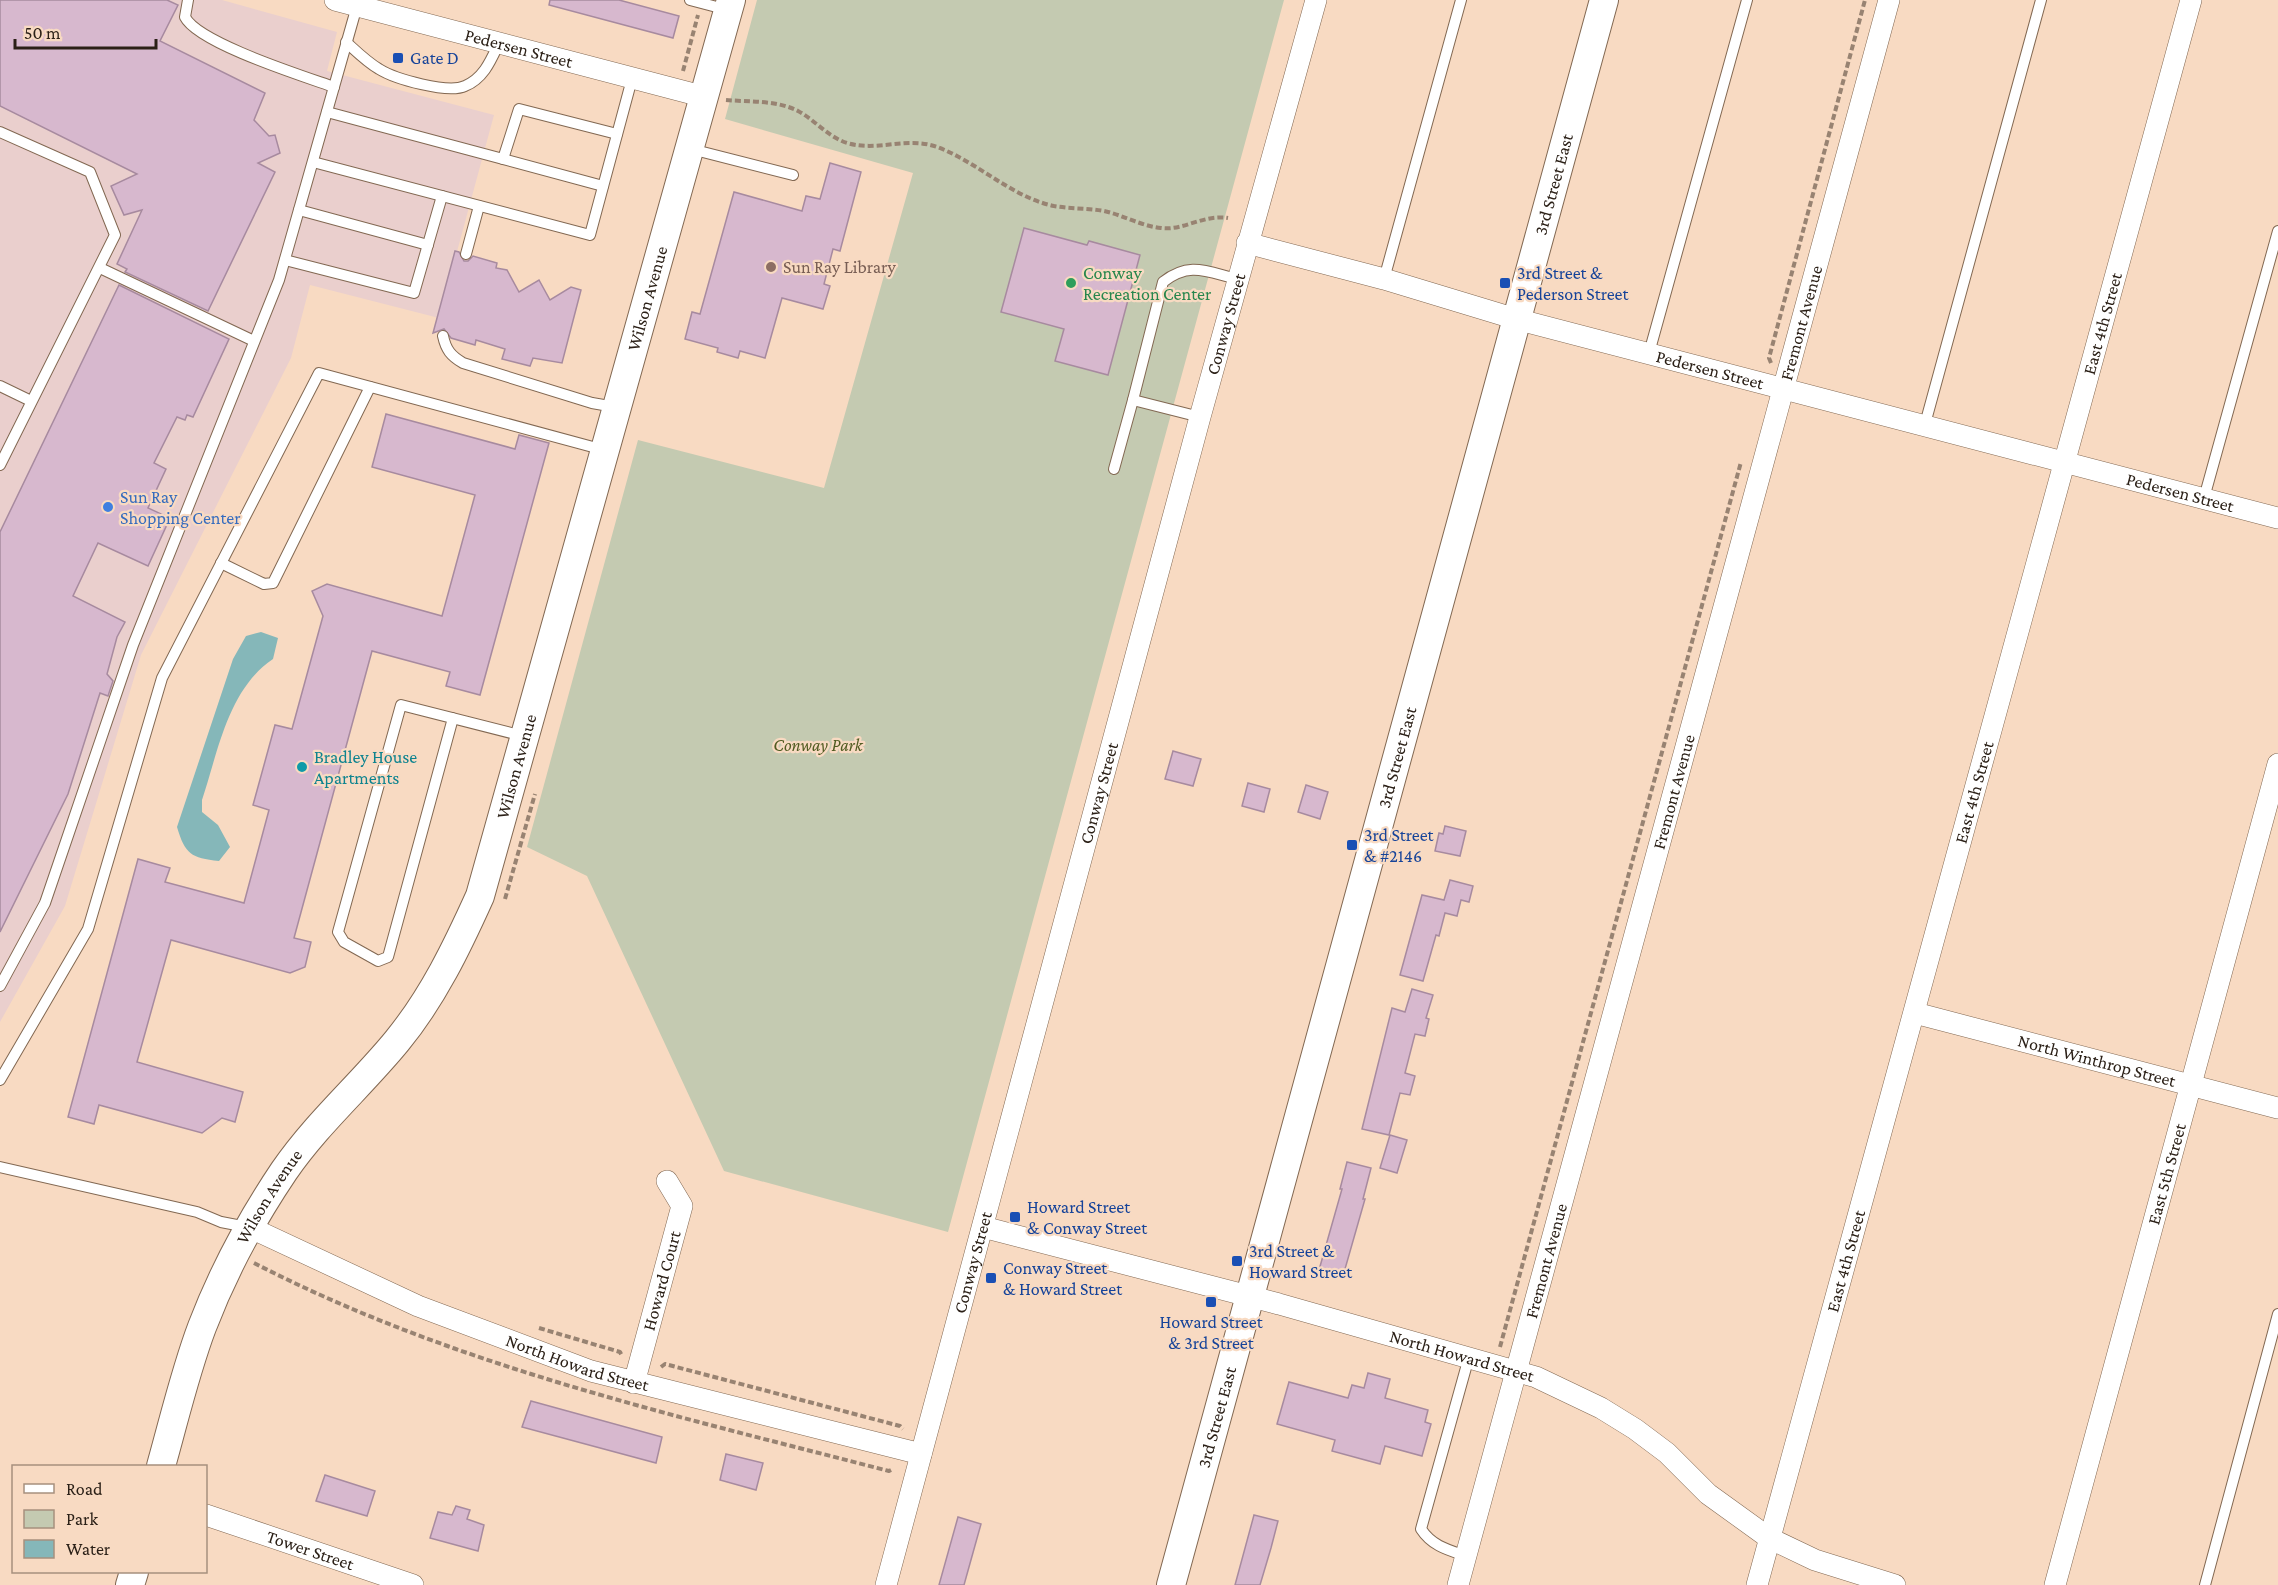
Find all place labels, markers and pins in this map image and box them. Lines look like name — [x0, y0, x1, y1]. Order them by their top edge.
place label: Gate D — [410, 48, 459, 68]
marker: Gate D — [391, 51, 405, 65]
place label: Sun Ray Library — [783, 257, 897, 277]
marker: Sun Ray Library — [764, 260, 778, 274]
place label: Conway Recreation Center — [1083, 263, 1212, 304]
place label: 3rd Street & Pederson Street — [1517, 263, 1630, 304]
marker: Conway Recreation Center — [1064, 276, 1078, 290]
marker: 3rd Street & Pederson Street — [1498, 276, 1512, 290]
place label: Sun Ray Shopping Center — [120, 487, 241, 528]
marker: Sun Ray Shopping Center — [101, 500, 115, 514]
place label: Bradley House Apartments — [314, 747, 417, 788]
marker: Bradley House Apartments — [295, 760, 309, 774]
place label: 3rd Street & #2146 — [1364, 825, 1435, 866]
marker: 3rd Street & #2146 — [1345, 838, 1359, 852]
place label: Howard Street & Conway Street — [1027, 1197, 1148, 1238]
marker: Howard Street & Conway Street — [1008, 1210, 1022, 1224]
place label: 3rd Street & Howard Street — [1249, 1241, 1353, 1282]
marker: 3rd Street & Howard Street — [1230, 1254, 1244, 1268]
place label: Conway Street & Howard Street — [1003, 1258, 1123, 1299]
marker: Conway Street & Howard Street — [984, 1271, 998, 1285]
marker: Howard Street & 3rd Street — [1204, 1295, 1218, 1309]
place label: Howard Street & 3rd Street — [1159, 1312, 1264, 1353]

